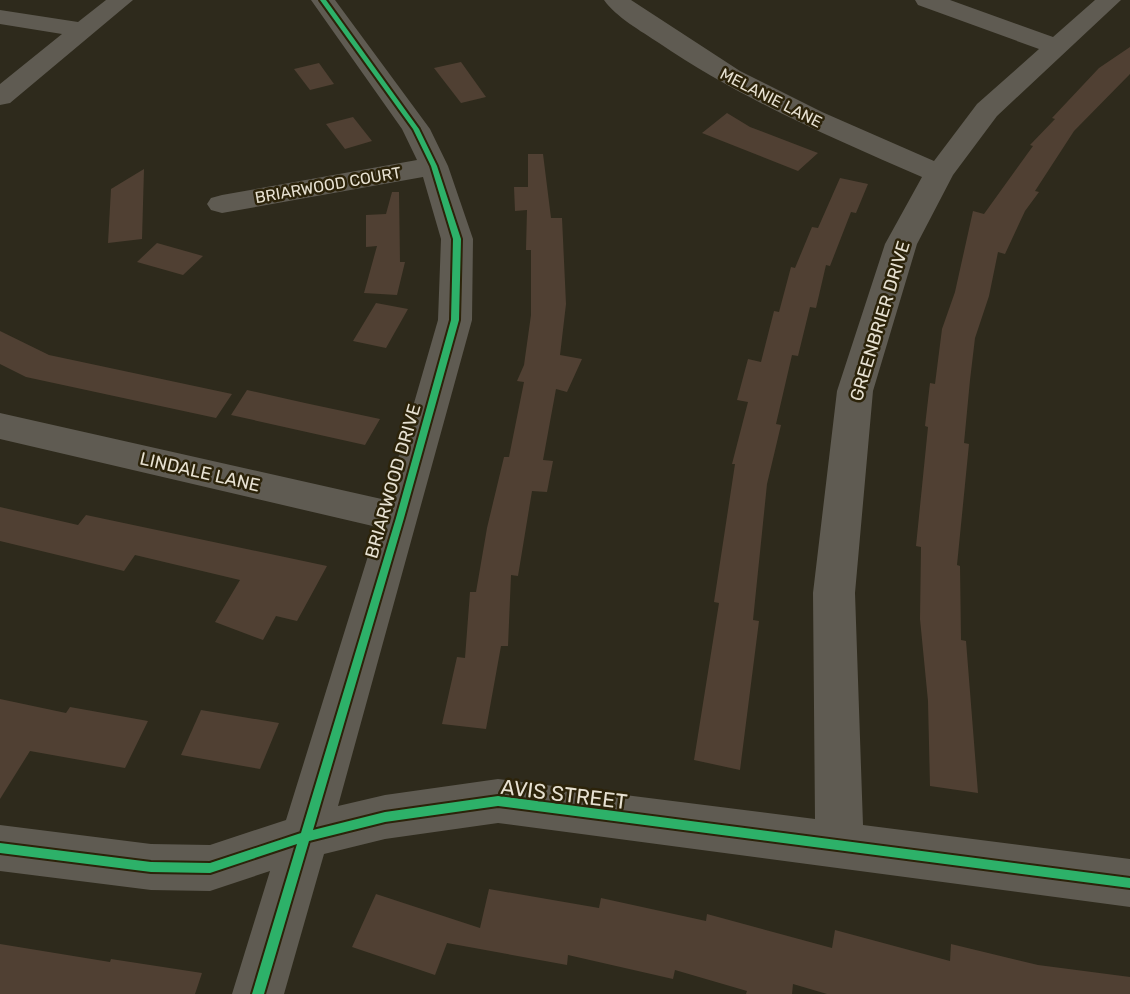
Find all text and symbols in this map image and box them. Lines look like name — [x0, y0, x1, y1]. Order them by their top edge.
street label: MELANIE LANE — [717, 64, 825, 132]
street label: BRIARWOOD COURT — [253, 163, 403, 207]
street label: GREENBRIER DRIVE — [845, 238, 915, 404]
street label: BRIARWOOD DRIVE — [360, 401, 426, 561]
street label: LINDALE LANE — [138, 447, 262, 497]
street label: AVIS STREET — [499, 774, 629, 814]

